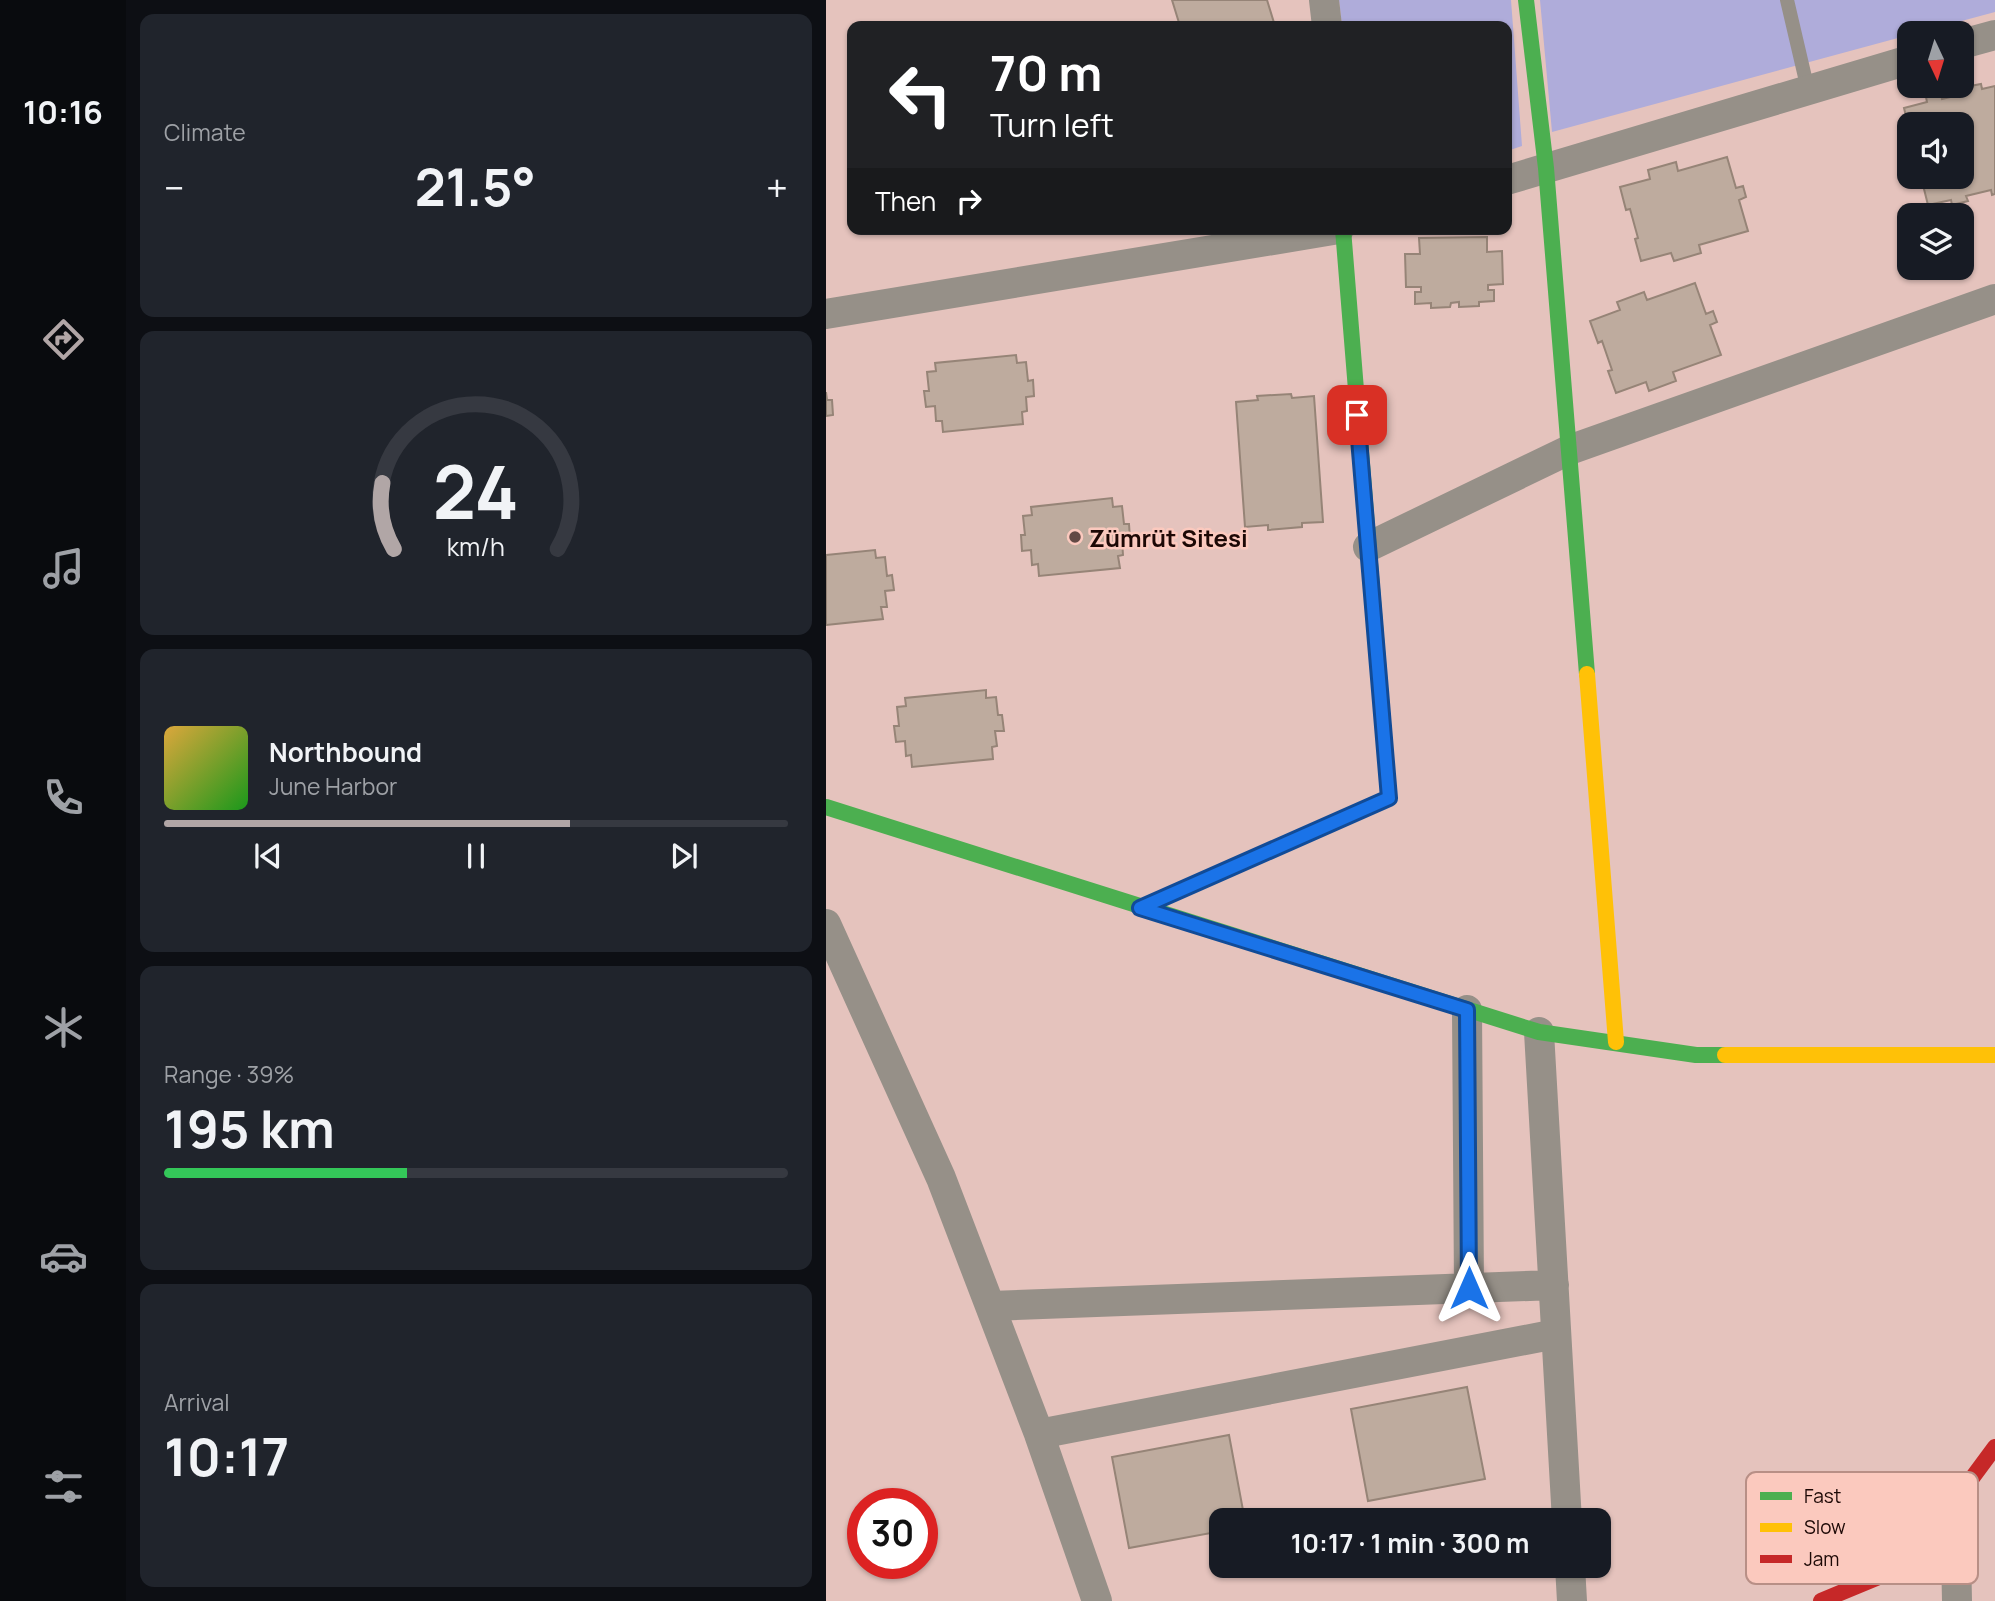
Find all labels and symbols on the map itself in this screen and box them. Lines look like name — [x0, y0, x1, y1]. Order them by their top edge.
north arrow — [1897, 21, 1974, 98]
pin — [1327, 385, 1387, 445]
place label: Zümrüt Sitesi — [1089, 521, 1248, 554]
marker: Zümrüt Sitesi — [1067, 529, 1083, 545]
position arrow — [1432, 1251, 1506, 1325]
legend — [1746, 1472, 1978, 1584]
text: Fast — [1804, 1483, 1841, 1509]
speed limit sign: 30 — [847, 1488, 938, 1579]
text: Slow — [1804, 1514, 1846, 1540]
text: Jam — [1804, 1546, 1839, 1572]

